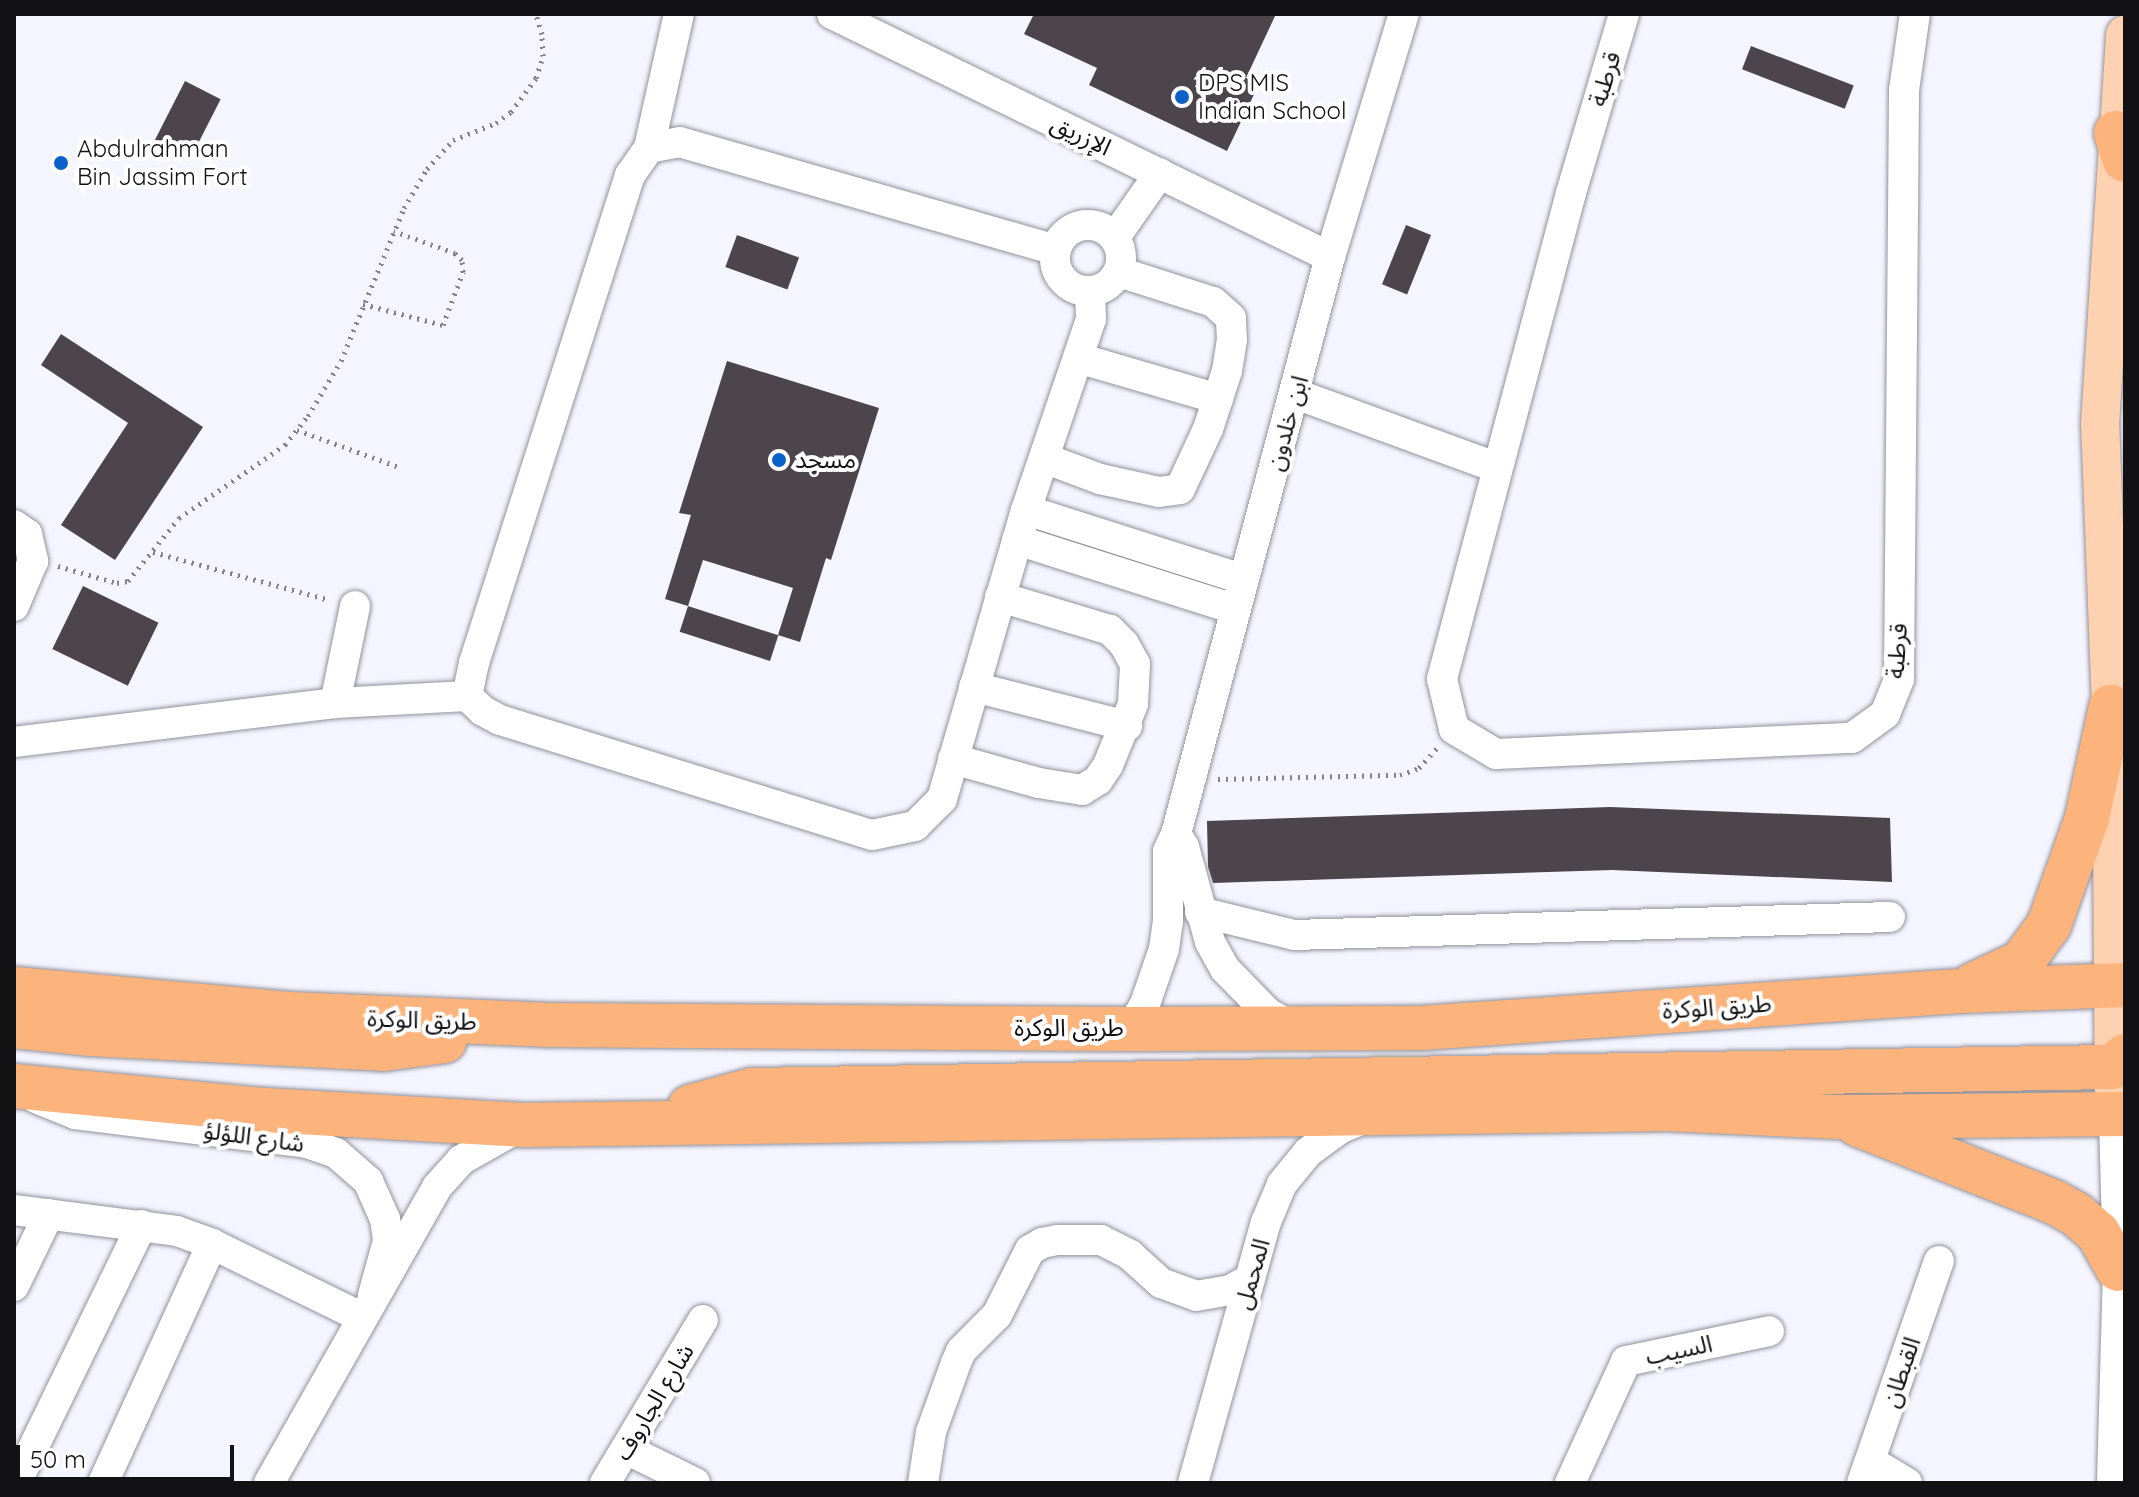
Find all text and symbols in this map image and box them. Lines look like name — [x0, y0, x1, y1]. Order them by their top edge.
street label: قرطبة — [1583, 48, 1627, 110]
place label: DPS MIS Indian School — [1198, 69, 1347, 125]
marker: DPS MIS Indian School — [1173, 88, 1191, 106]
street label: الإزريق — [1046, 108, 1116, 162]
place label: Abdulrahman Bin Jassim Fort — [77, 135, 248, 191]
marker: Abdulrahman Bin Jassim Fort — [52, 154, 70, 172]
street label: ابن خلدون — [1260, 372, 1314, 474]
place label: مسجد — [795, 446, 856, 474]
marker: مسجد — [770, 451, 788, 469]
street label: قرطبة — [1881, 622, 1913, 680]
street label: طريق الوكرة — [1661, 989, 1773, 1025]
street label: طريق الوكرة — [367, 1004, 477, 1036]
street label: طريق الوكرة — [1014, 1014, 1124, 1042]
street label: شارع اللؤلؤ — [202, 1116, 306, 1158]
street label: المحمل — [1228, 1235, 1276, 1313]
street label: السيب — [1643, 1329, 1715, 1371]
street label: القبطان — [1876, 1333, 1926, 1411]
street label: شارع الجاروف — [608, 1339, 700, 1465]
scale bar — [20, 1429, 238, 1479]
text: 50 m — [30, 1444, 86, 1474]

